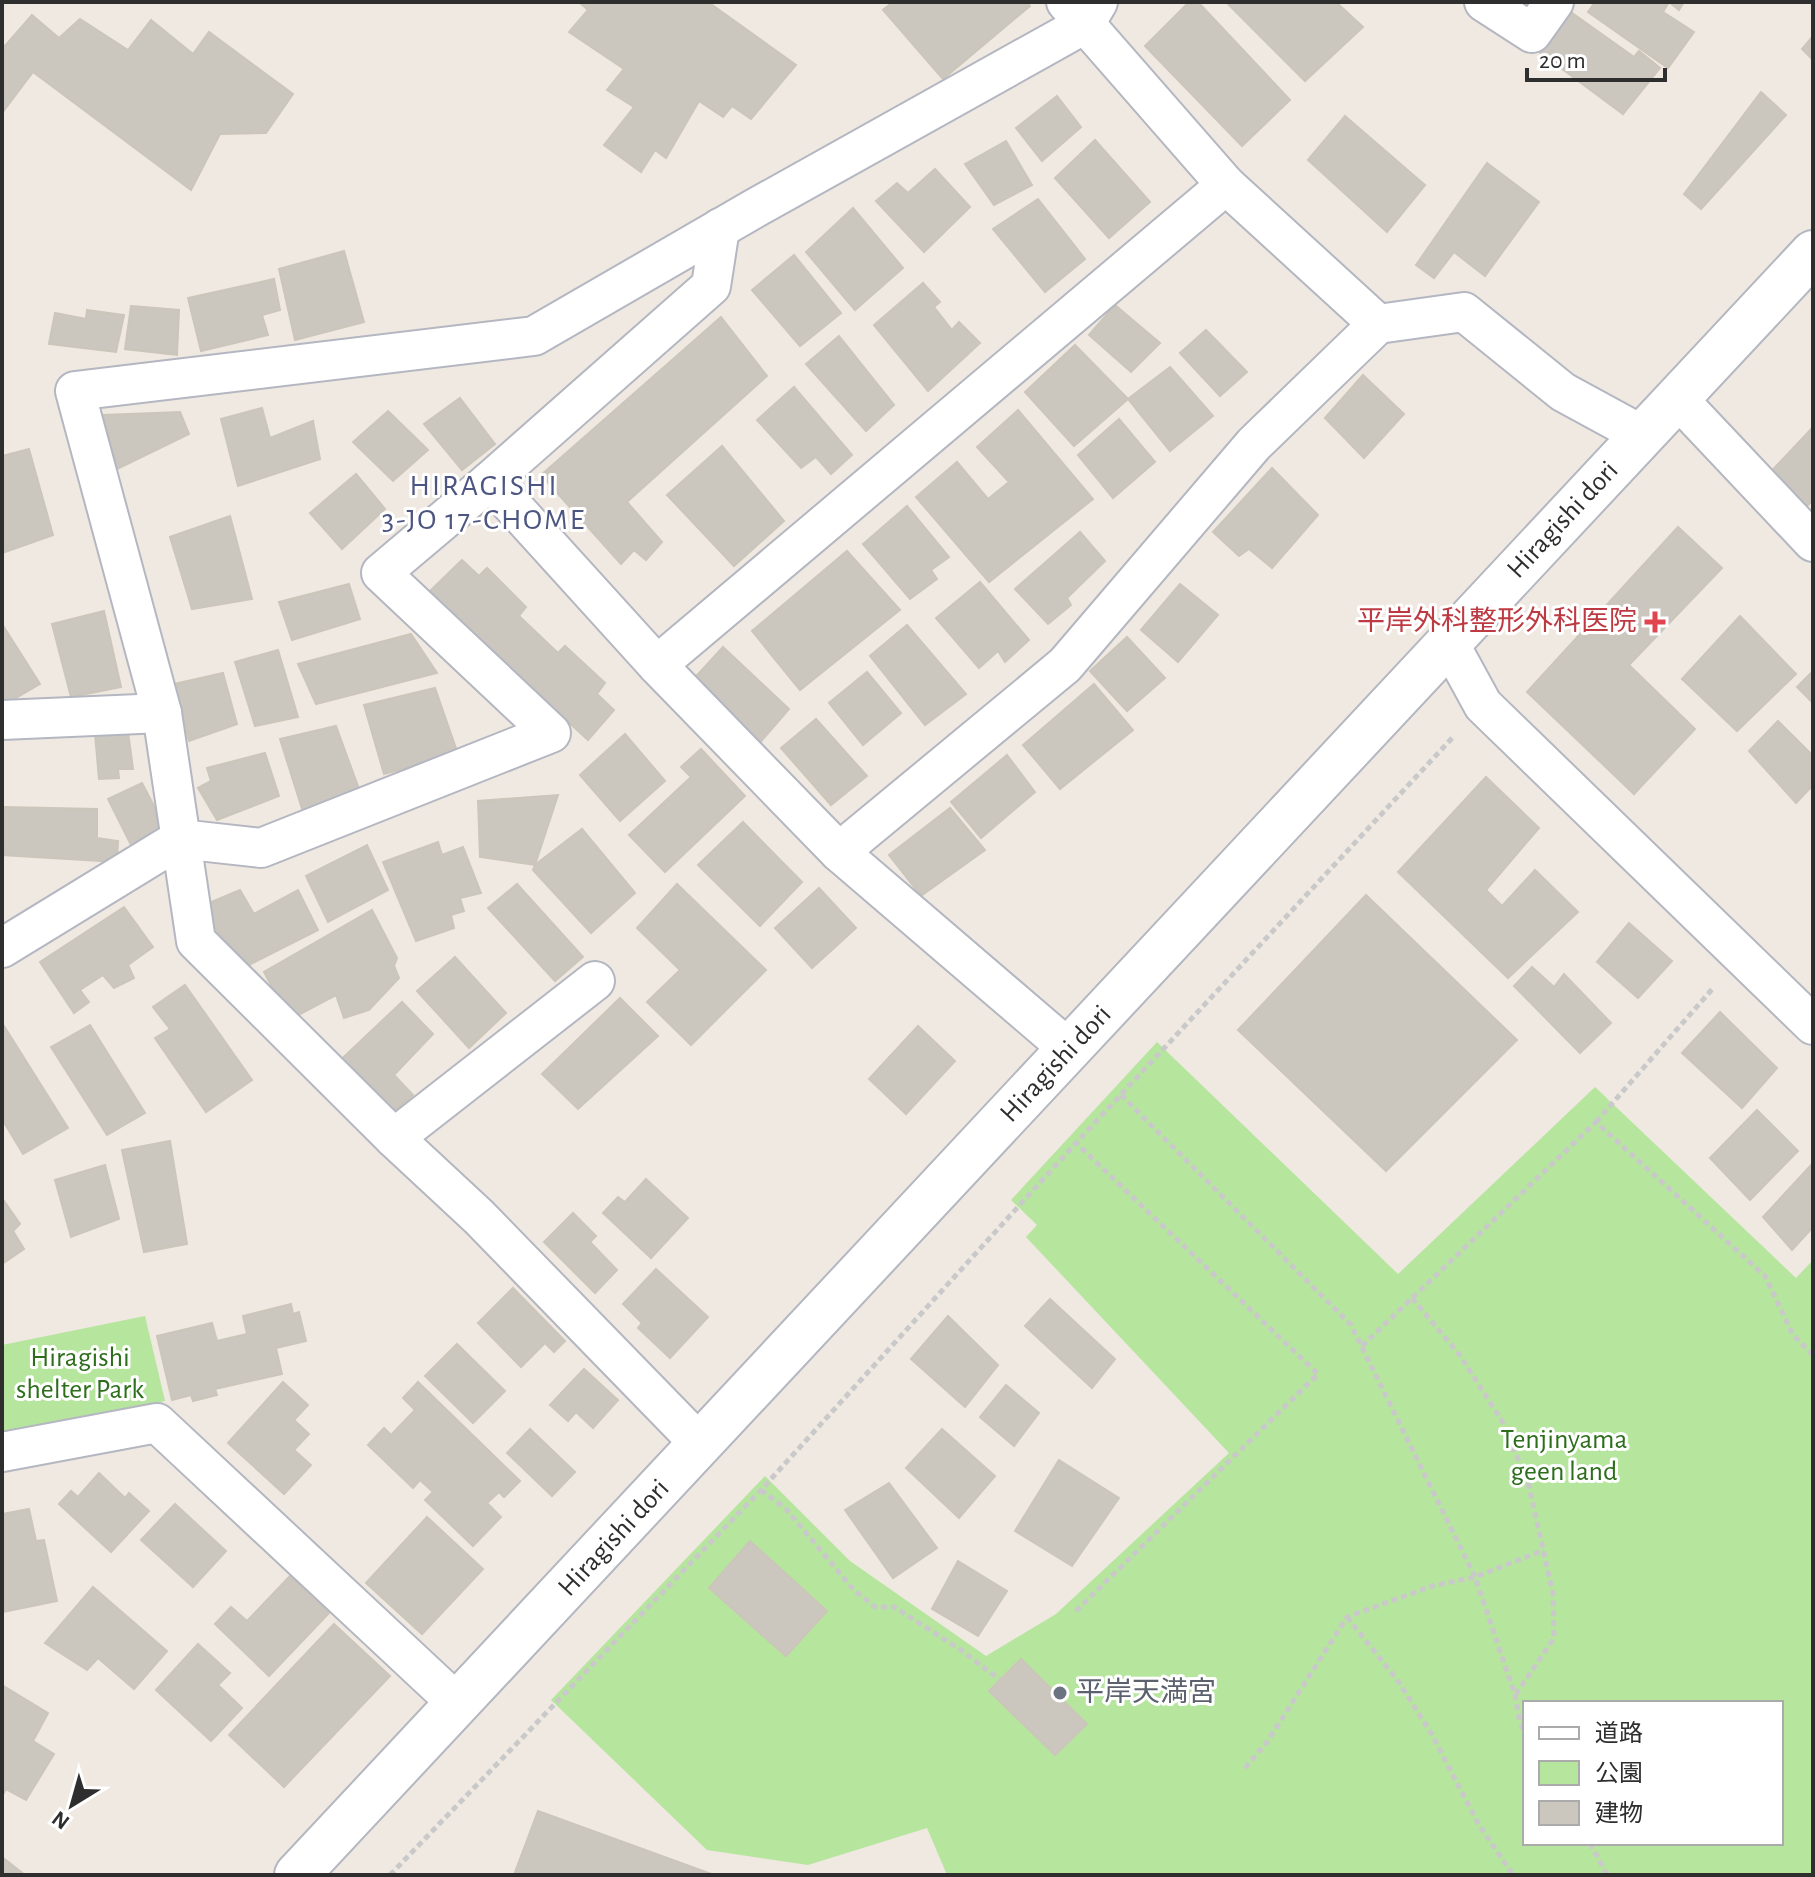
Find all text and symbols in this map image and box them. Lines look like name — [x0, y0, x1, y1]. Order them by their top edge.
scale bar — [1527, 32, 1665, 82]
text: 20 m — [1539, 49, 1586, 73]
street label: Hiragishi dori — [1502, 456, 1624, 584]
district label: HIRAGISHI 3-JO 17-CHOME — [382, 471, 586, 535]
place label: 平岸外科整形外科医院 — [1357, 606, 1637, 636]
marker: 平岸外科整形外科医院 — [1644, 611, 1666, 633]
street label: Hiragishi dori — [995, 1000, 1117, 1128]
park label: Hiragishi shelter Park — [16, 1344, 144, 1404]
park label: Tenjinyama geen land — [1501, 1426, 1627, 1486]
street label: Hiragishi dori — [553, 1474, 675, 1602]
place label: 平岸天満宮 — [1076, 1677, 1216, 1707]
marker: 平岸天満宮 — [1051, 1684, 1069, 1702]
legend — [1523, 1701, 1783, 1845]
text: 道路 — [1595, 1720, 1643, 1746]
text: 公園 — [1595, 1761, 1643, 1786]
north arrow — [32, 1765, 112, 1845]
text: 建物 — [1595, 1801, 1643, 1826]
text: N — [48, 1807, 73, 1834]

